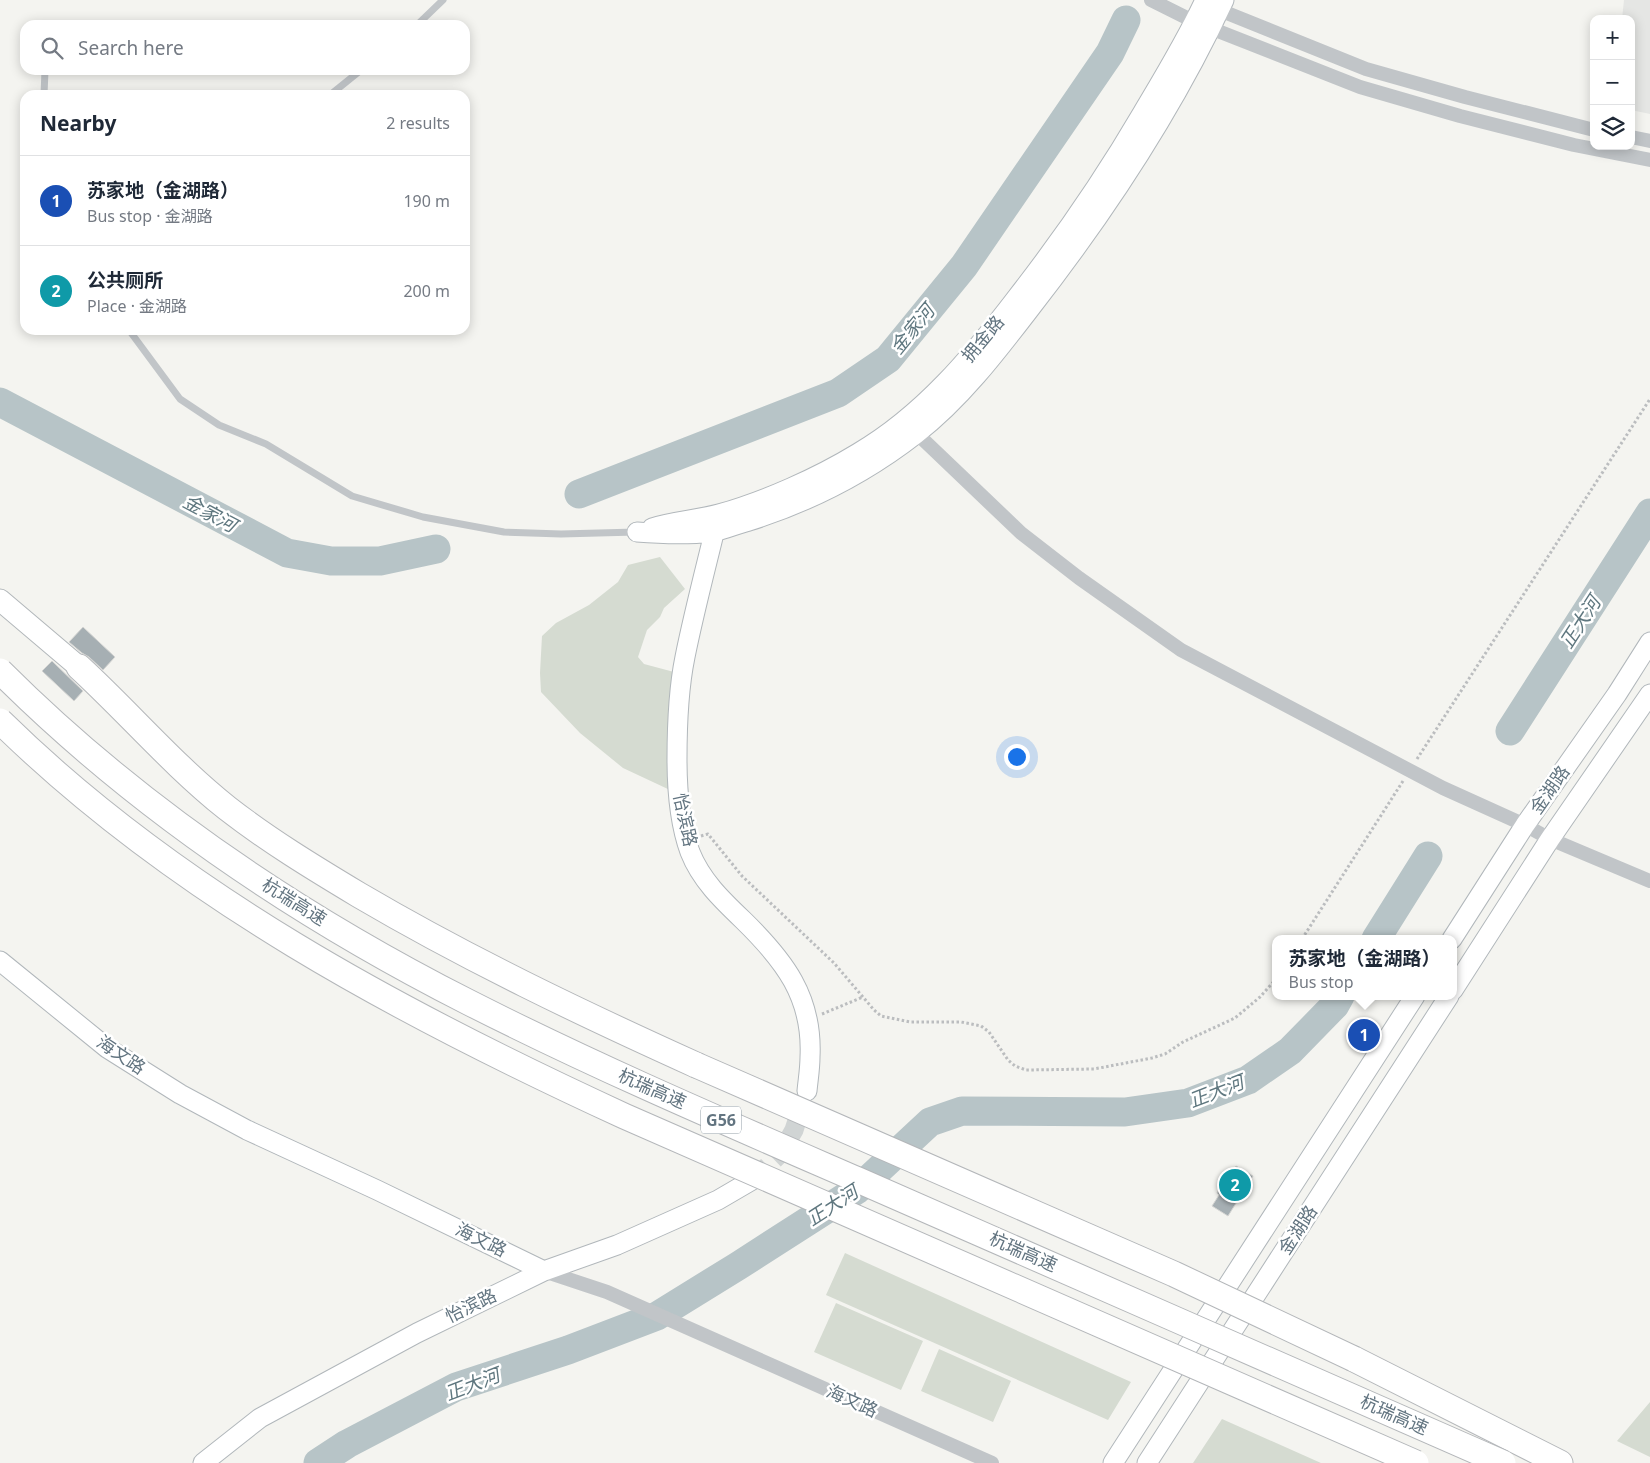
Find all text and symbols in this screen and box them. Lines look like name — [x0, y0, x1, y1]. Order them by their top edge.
map controls — [1590, 15, 1635, 150]
button: + — [1590, 15, 1635, 60]
search box — [20, 20, 470, 75]
icon: search — [38, 34, 66, 62]
text: Search here — [78, 35, 184, 61]
button: − — [1590, 60, 1635, 105]
button: layers — [1590, 105, 1635, 150]
text: Nearby — [40, 109, 116, 137]
text: 2 results — [386, 112, 450, 134]
text: 苏家地（金湖路） — [87, 177, 239, 203]
text: 1 — [51, 190, 61, 212]
text: 190 m — [403, 190, 450, 212]
text: Bus stop · 金湖路 — [87, 205, 213, 227]
text: 公共厕所 — [87, 267, 163, 293]
text: 2 — [51, 280, 61, 302]
text: 200 m — [403, 280, 450, 302]
text: Place · 金湖路 — [87, 295, 187, 317]
water label: 金家河 — [884, 296, 943, 359]
street label: 拥金路 — [956, 310, 1009, 367]
water label: 金家河 — [179, 488, 245, 540]
water label: 正大河 — [1554, 588, 1609, 653]
your location — [1004, 744, 1030, 770]
street label: 金湖路 — [1524, 760, 1574, 818]
street label: 怡滨路 — [669, 791, 703, 849]
street label: 杭瑞高速 — [258, 872, 331, 930]
popup — [1272, 935, 1457, 1000]
text: 苏家地（金湖路） — [1288, 945, 1441, 971]
text: Bus stop — [1288, 971, 1354, 993]
pin: 1 — [1348, 1016, 1380, 1054]
street label: 海文路 — [92, 1029, 151, 1079]
street label: 杭瑞高速 — [615, 1062, 690, 1114]
water label: 正大河 — [1185, 1067, 1251, 1113]
road number: G56 — [701, 1106, 741, 1134]
pin: 2 — [1219, 1166, 1251, 1204]
water label: 正大河 — [801, 1176, 866, 1231]
street label: 金湖路 — [1272, 1200, 1322, 1259]
street label: 海文路 — [452, 1216, 511, 1262]
street label: 杭瑞高速 — [986, 1225, 1061, 1277]
street label: 怡滨路 — [441, 1282, 500, 1328]
water label: 正大河 — [441, 1360, 507, 1406]
street label: 海文路 — [823, 1378, 882, 1422]
street label: 杭瑞高速 — [1357, 1388, 1432, 1440]

